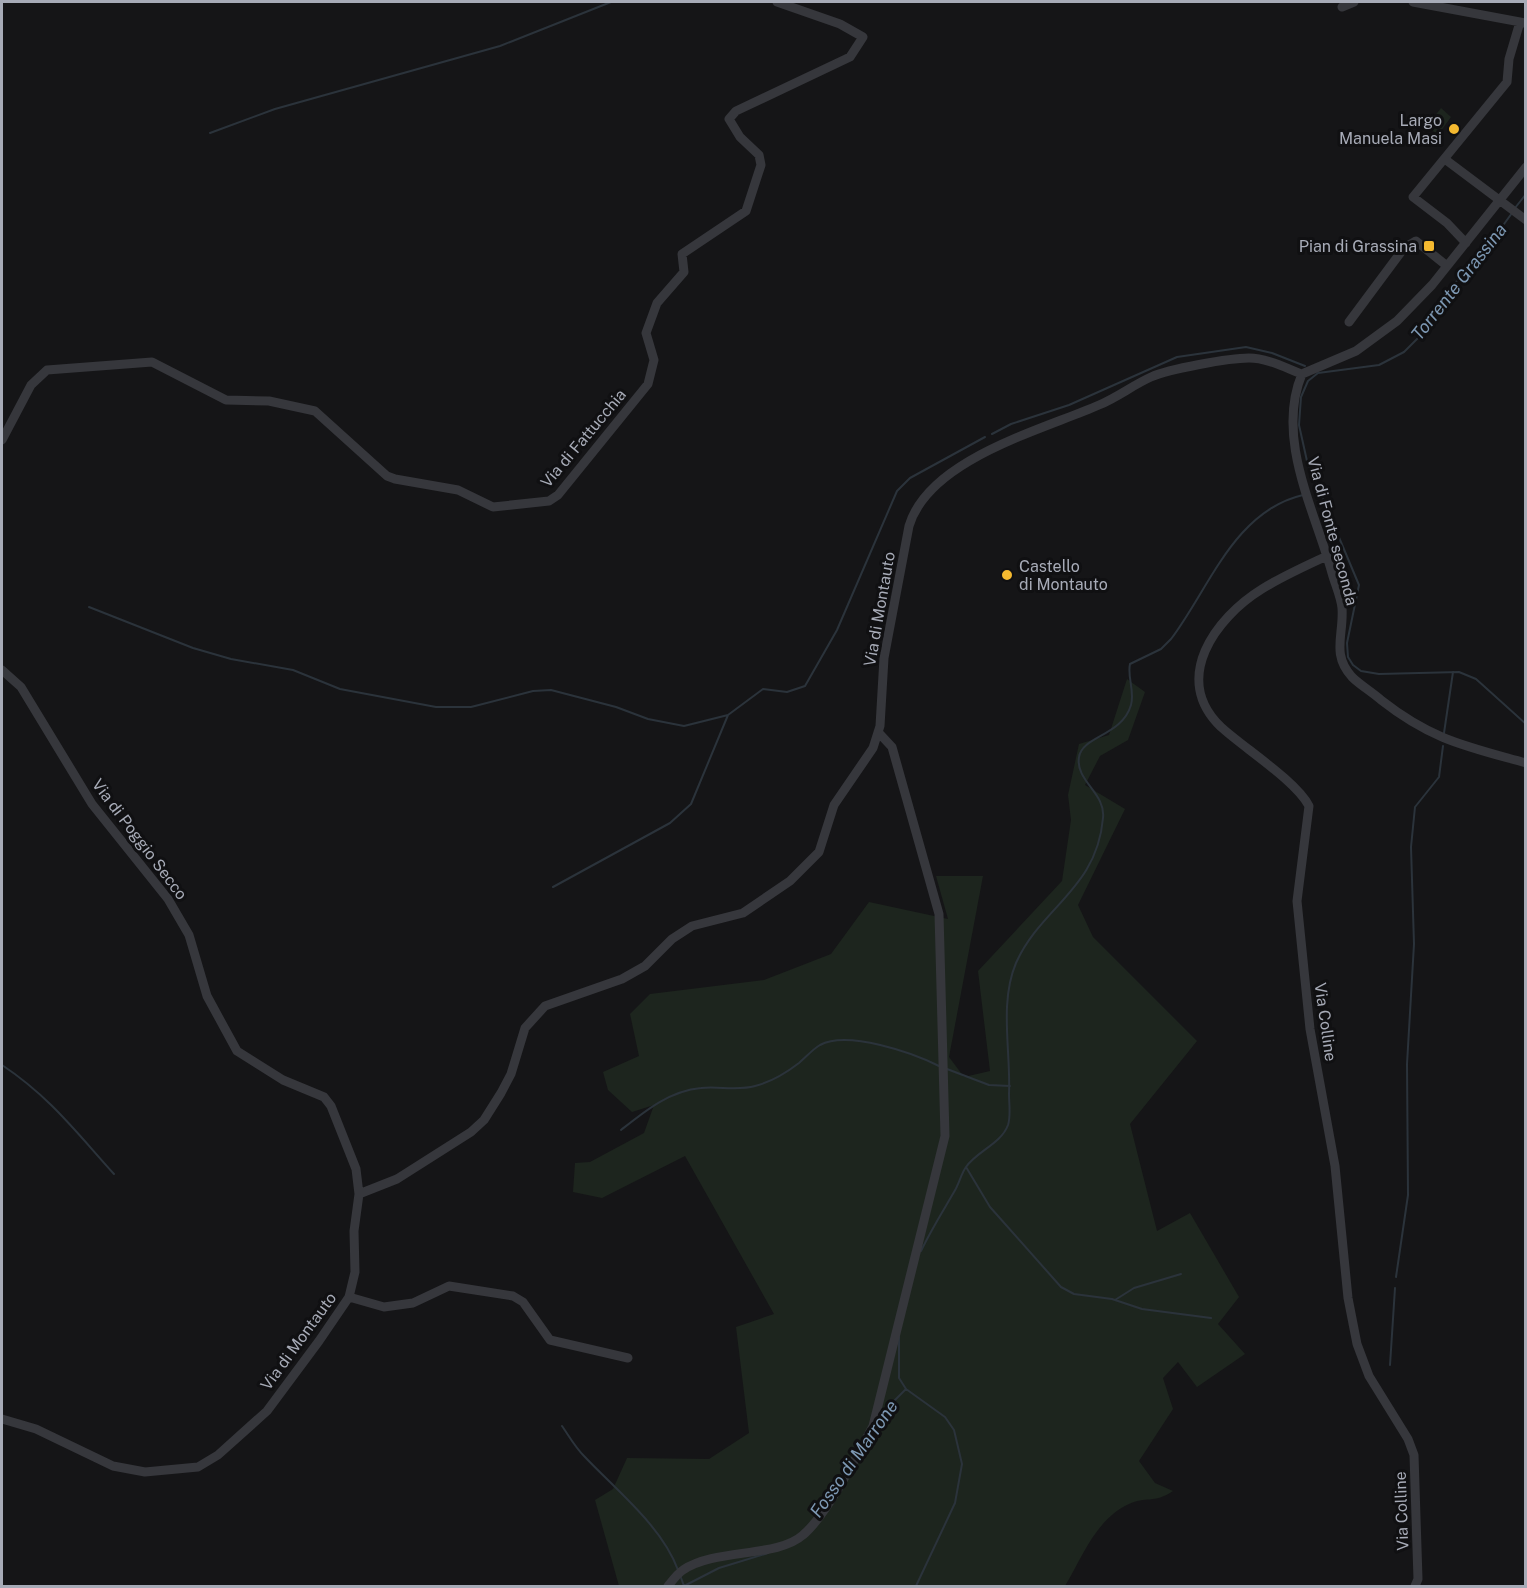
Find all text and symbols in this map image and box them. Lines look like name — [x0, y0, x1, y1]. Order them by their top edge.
place label: Largo Manuela Masi — [1339, 111, 1442, 148]
marker: Largo Manuela Masi — [1447, 122, 1461, 136]
water label: Torrente Grassina — [1406, 219, 1511, 344]
place label: Pian di Grassina — [1299, 237, 1417, 256]
marker: Pian di Grassina — [1422, 239, 1436, 253]
street label: Via di Fattucchia — [537, 385, 630, 491]
street label: Via di Fonte seconda — [1304, 455, 1362, 608]
street label: Via di Montauto — [860, 550, 899, 668]
place label: Castello di Montauto — [1019, 557, 1108, 594]
marker: Castello di Montauto — [1000, 568, 1014, 582]
street label: Via di Poggio Secco — [88, 775, 191, 903]
street label: Via Colline — [1311, 982, 1340, 1063]
street label: Via di Montauto — [257, 1289, 340, 1394]
water label: Fosso di Marrone — [805, 1396, 902, 1521]
street label: Via Colline — [1391, 1471, 1412, 1551]

